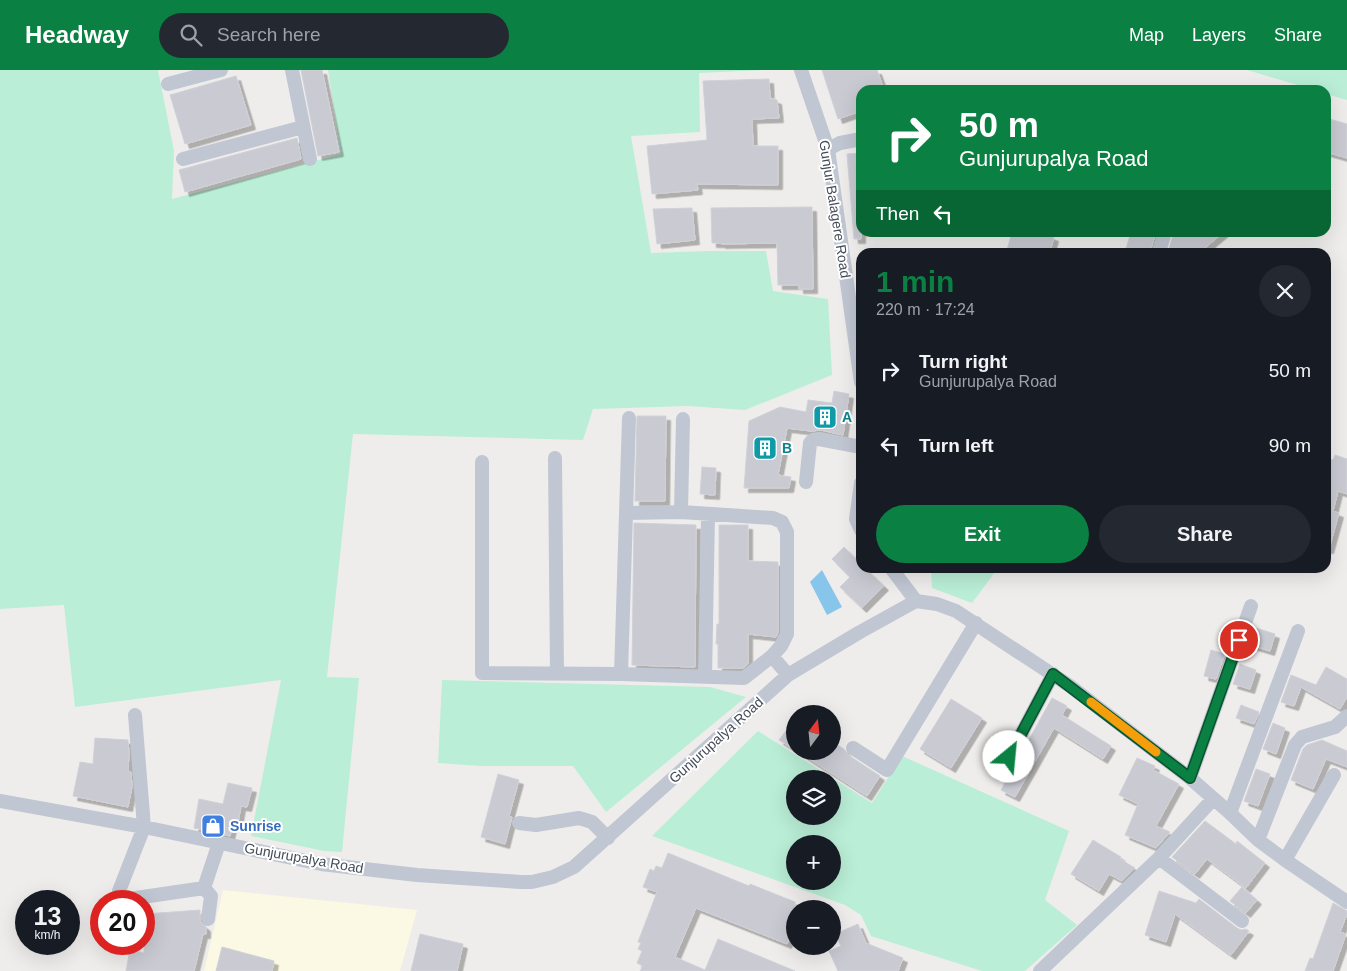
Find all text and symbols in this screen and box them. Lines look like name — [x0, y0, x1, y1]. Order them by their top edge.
search box — [159, 13, 509, 58]
text: Headway — [25, 21, 129, 48]
icon: search — [177, 21, 205, 49]
text: Search here — [217, 24, 321, 45]
text: Map — [1129, 25, 1164, 45]
text: Layers — [1192, 25, 1246, 45]
text: Share — [1274, 25, 1322, 45]
icon: right — [876, 105, 941, 170]
text: 50 m — [959, 105, 1039, 144]
street label: Gunjur Balagere Road — [816, 139, 854, 279]
text: Gunjurupalya Road — [959, 146, 1149, 171]
icon: left — [929, 200, 957, 228]
text: Then — [876, 203, 919, 224]
text: 1 min — [876, 265, 954, 298]
button: close — [1259, 265, 1311, 317]
text: 220 m · 17:24 — [876, 301, 975, 318]
text: Turn right — [919, 351, 1007, 372]
icon: right — [876, 357, 904, 385]
text: 50 m — [1269, 360, 1311, 381]
text: Gunjurupalya Road — [919, 373, 1057, 390]
building icon: A — [812, 404, 838, 430]
place label: A — [842, 409, 852, 425]
icon: left — [876, 432, 904, 460]
building icon: B — [752, 435, 778, 461]
text: Turn left — [919, 435, 994, 456]
text: 90 m — [1269, 435, 1311, 456]
place label: B — [782, 440, 792, 456]
button: Exit — [876, 505, 1089, 563]
button: Share — [1099, 505, 1311, 563]
pin — [1218, 619, 1260, 661]
icon: arrive — [1225, 626, 1253, 654]
street label: Gunjurupalya Road — [666, 694, 766, 786]
north arrow — [786, 705, 841, 760]
map controls — [786, 705, 841, 955]
position arrow — [982, 730, 1034, 782]
button: layers — [786, 770, 841, 825]
shop icon: Sunrise — [200, 813, 226, 839]
place label: Sunrise — [230, 818, 282, 834]
button: + — [786, 835, 841, 890]
street label: Gunjurupalya Road — [243, 840, 365, 876]
speed limit sign: 20 — [90, 890, 155, 955]
button: − — [786, 900, 841, 955]
text: 13 — [34, 902, 61, 930]
text: km/h — [34, 928, 61, 942]

